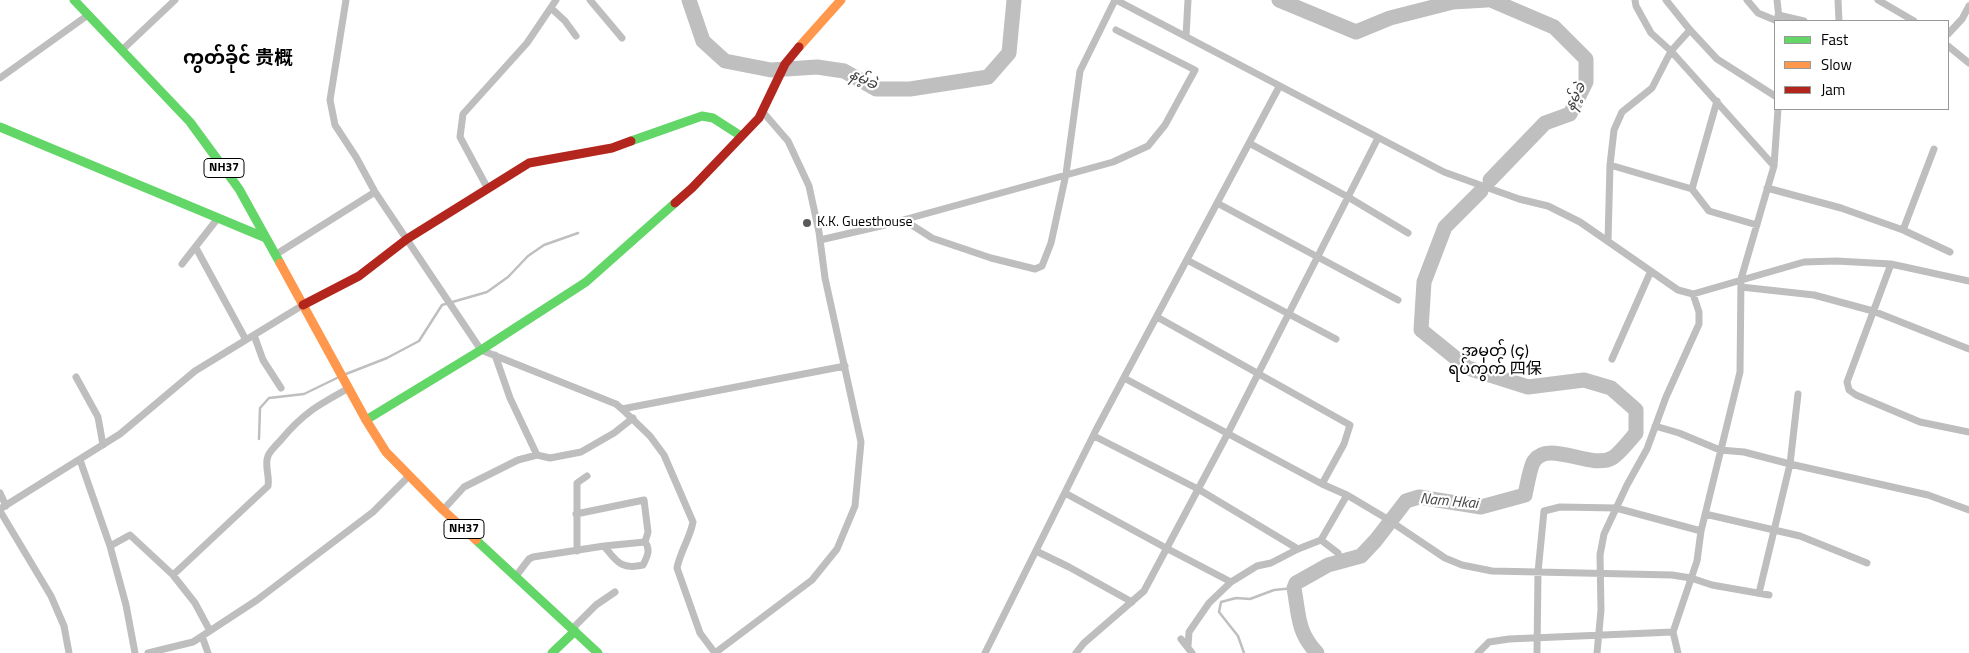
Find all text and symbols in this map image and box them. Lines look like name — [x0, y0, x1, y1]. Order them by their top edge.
legend — [1774, 20, 1949, 110]
text: Fast — [1821, 28, 1848, 51]
district label: ကွတ်ခိုင် 贵概 — [183, 48, 293, 70]
text: Slow — [1821, 53, 1852, 76]
water label: နမ့်ခဲ — [846, 66, 880, 94]
text: Jam — [1821, 78, 1845, 101]
water label: နမ့်ခဲ — [1561, 80, 1591, 114]
road number: NH37 — [204, 158, 244, 178]
place label: K.K. Guesthouse — [817, 215, 913, 231]
marker: K.K. Guesthouse — [801, 217, 813, 229]
district label: အမှတ် (၄) ရပ်ကွက် 四保 — [1448, 342, 1542, 380]
water label: Nam Hkai — [1419, 490, 1479, 514]
road number: NH37 — [444, 520, 484, 538]

